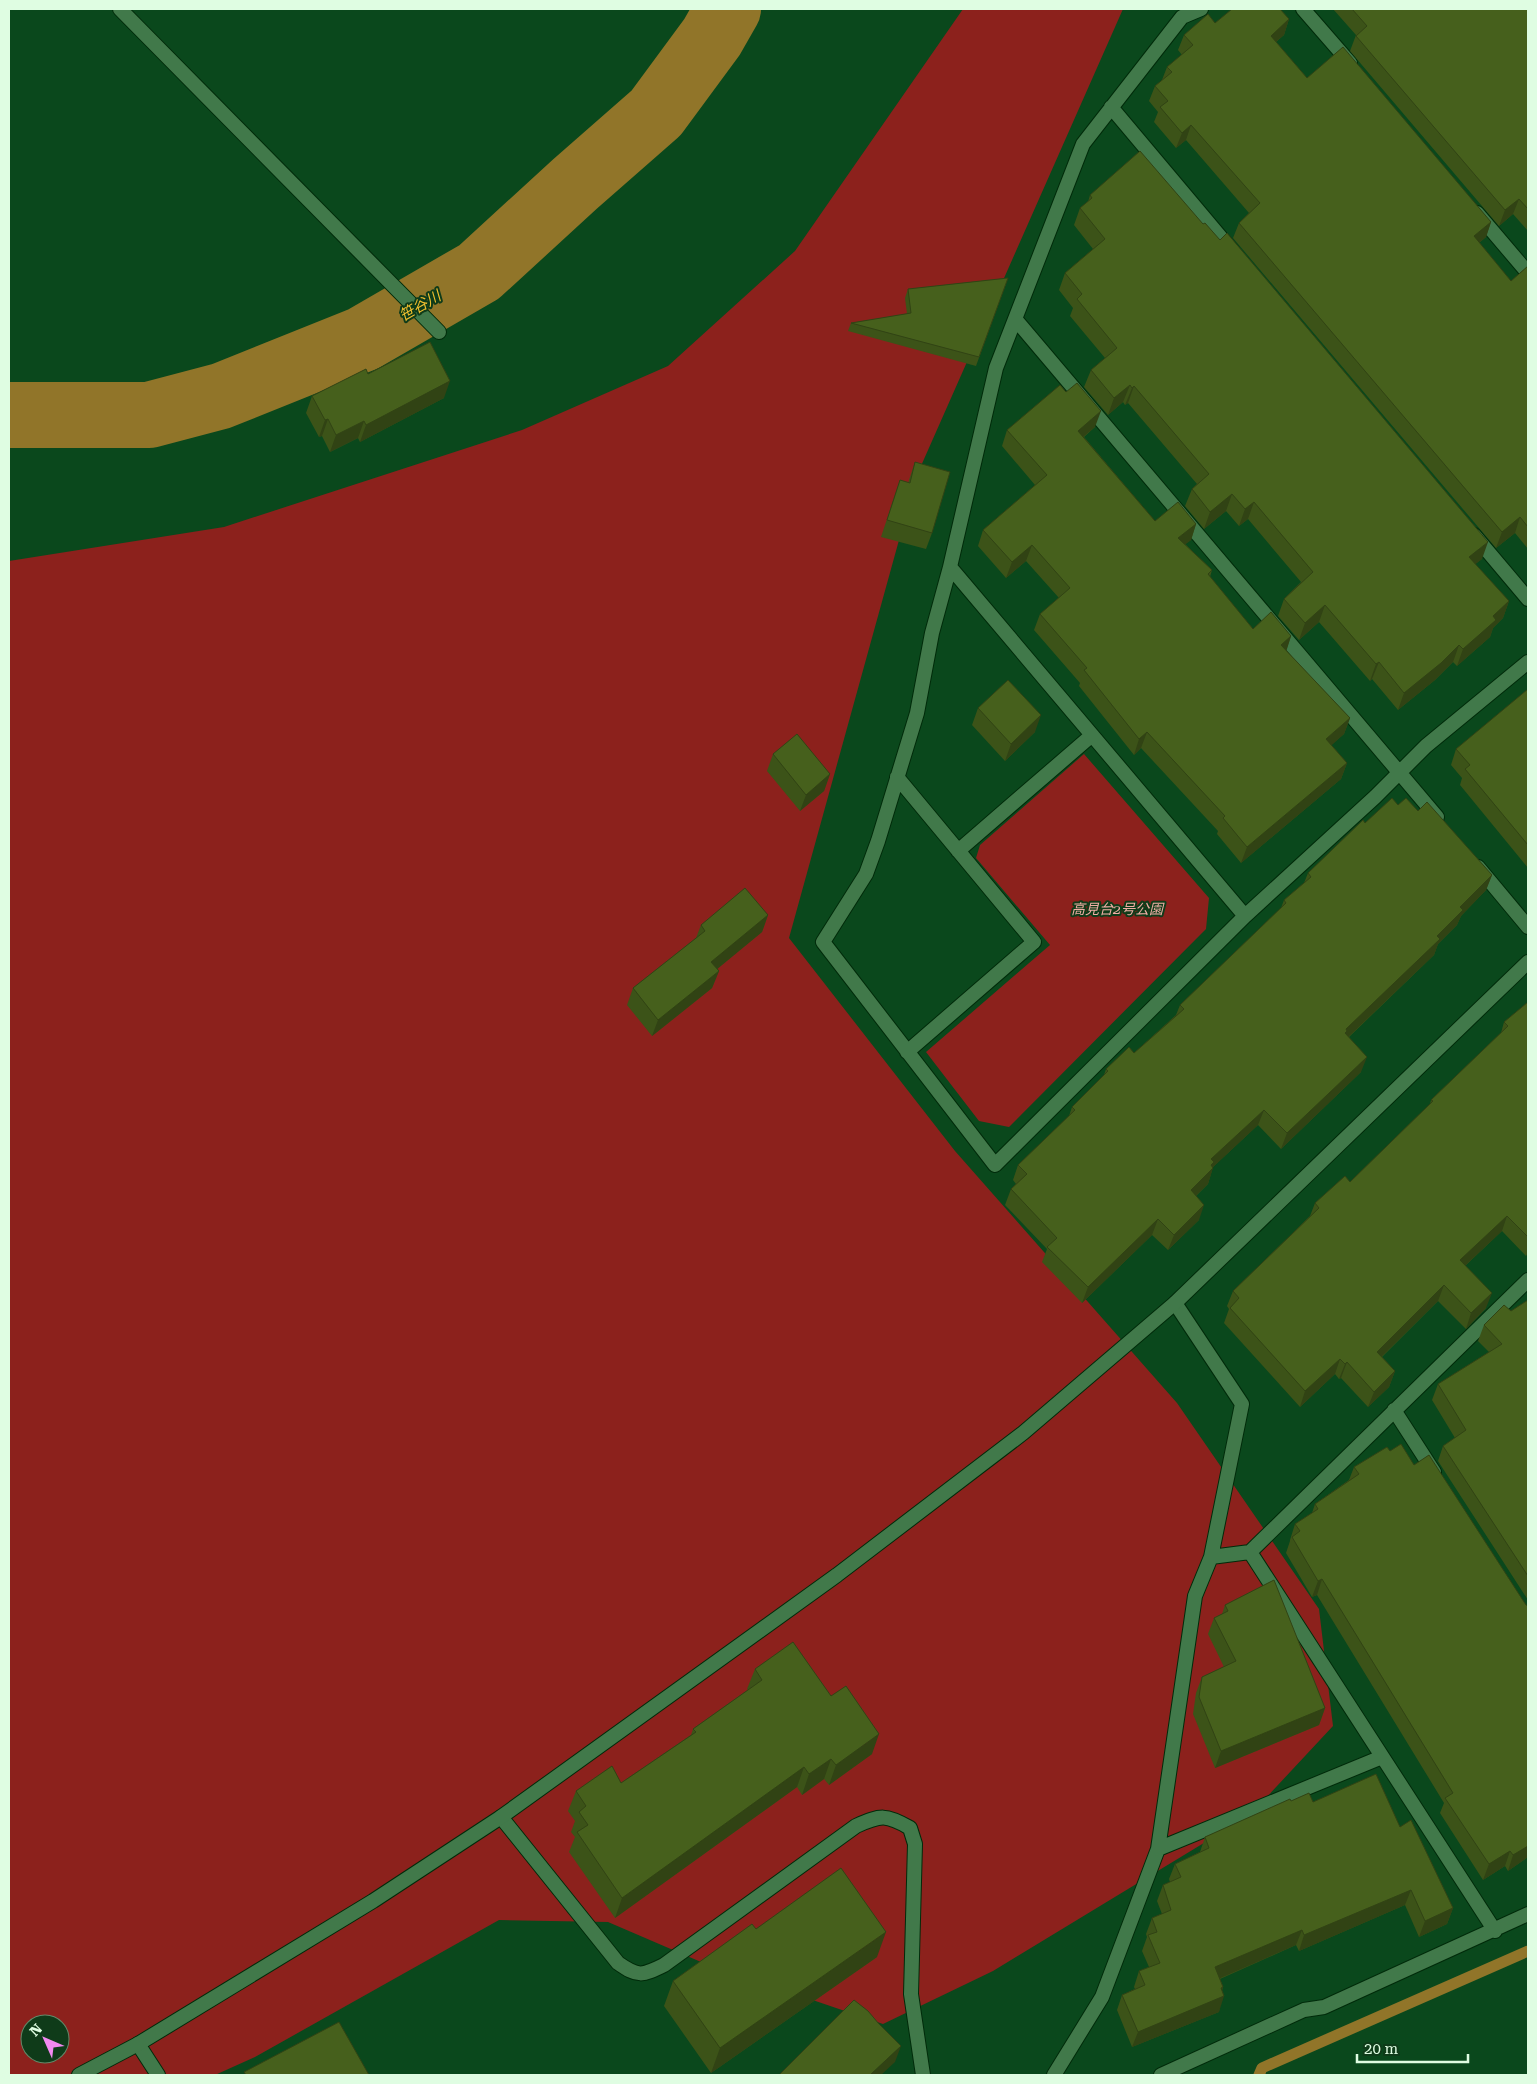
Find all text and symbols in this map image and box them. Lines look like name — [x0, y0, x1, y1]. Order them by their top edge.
water label: 笹谷川 — [396, 286, 446, 325]
park label: 高見台2号公園 — [1071, 901, 1165, 917]
north arrow — [20, 2014, 70, 2064]
text: N — [26, 2020, 45, 2039]
scale bar — [1357, 2032, 1468, 2064]
text: 20 m — [1364, 2040, 1399, 2058]

